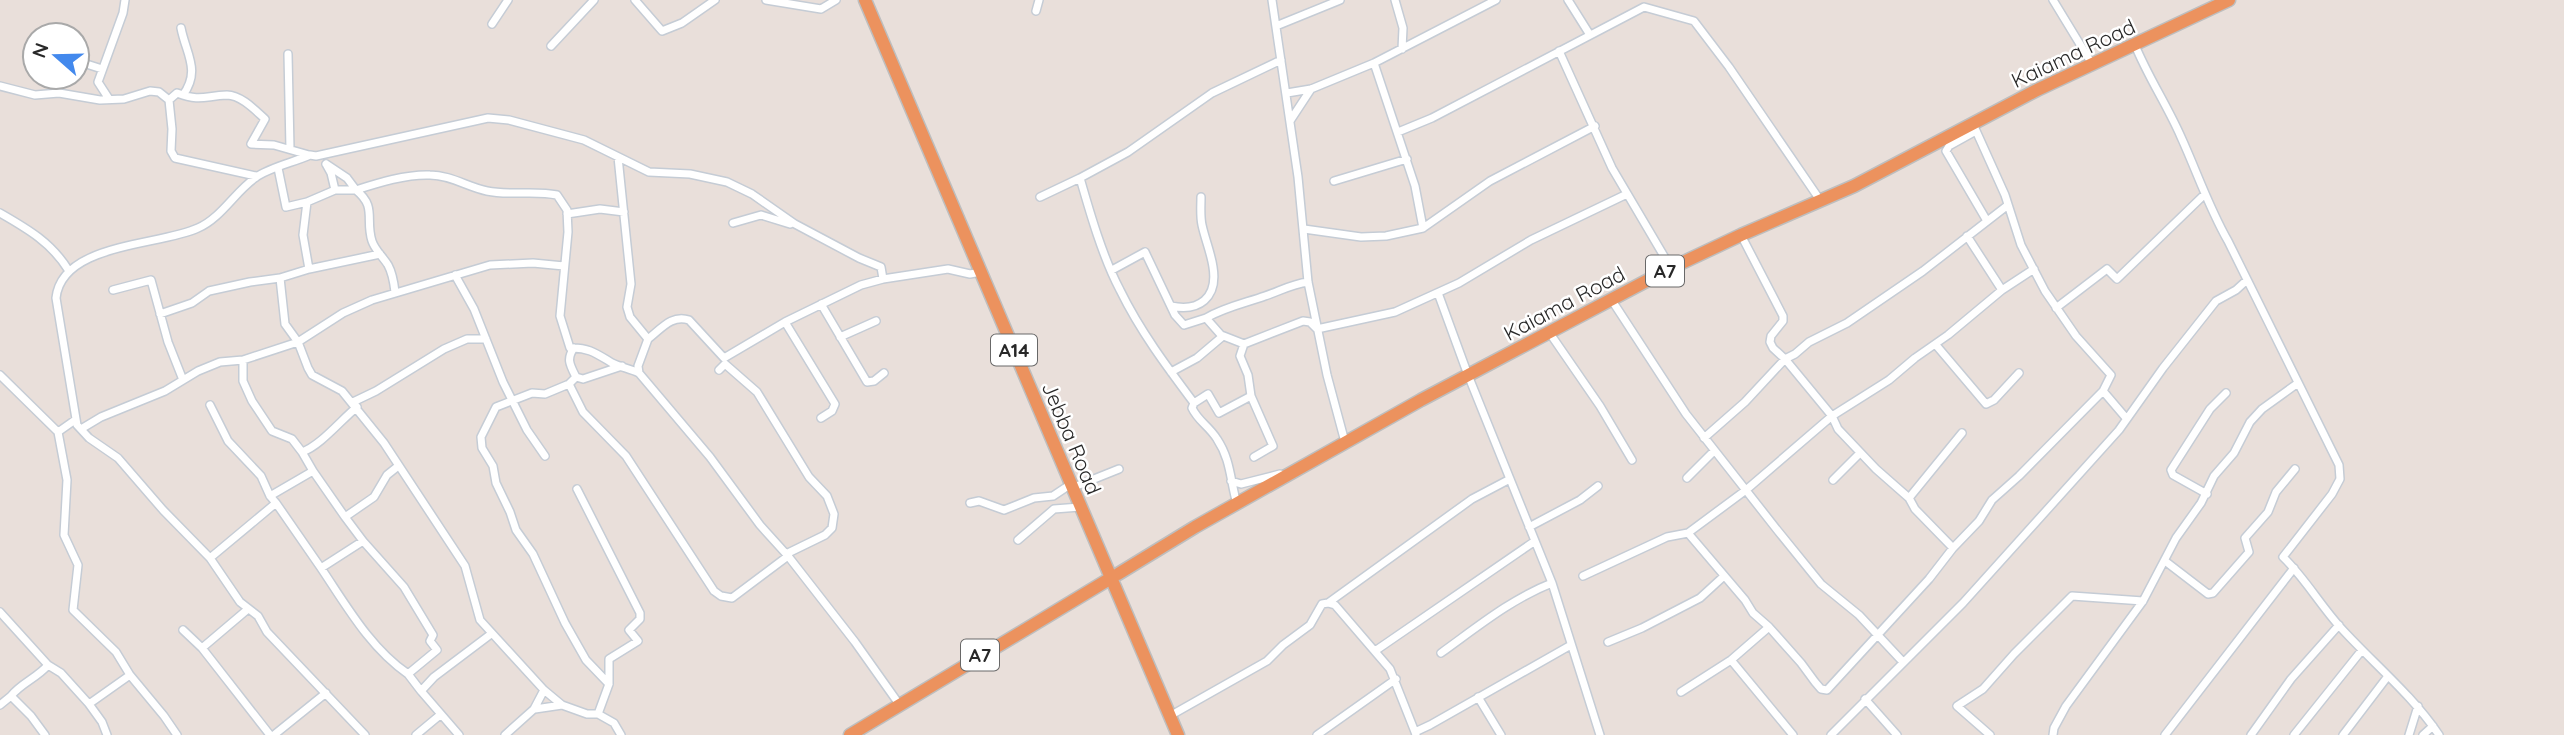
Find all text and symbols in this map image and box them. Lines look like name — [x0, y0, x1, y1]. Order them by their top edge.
street label: Kaiama Road — [2007, 13, 2139, 93]
north arrow — [21, 21, 91, 91]
text: N — [26, 40, 54, 61]
road number: A7 — [1646, 256, 1684, 286]
street label: Kaiama Road — [1499, 260, 1629, 346]
road number: A14 — [991, 334, 1037, 366]
street label: Jebba Road — [1037, 378, 1107, 498]
road number: A7 — [961, 640, 999, 670]

